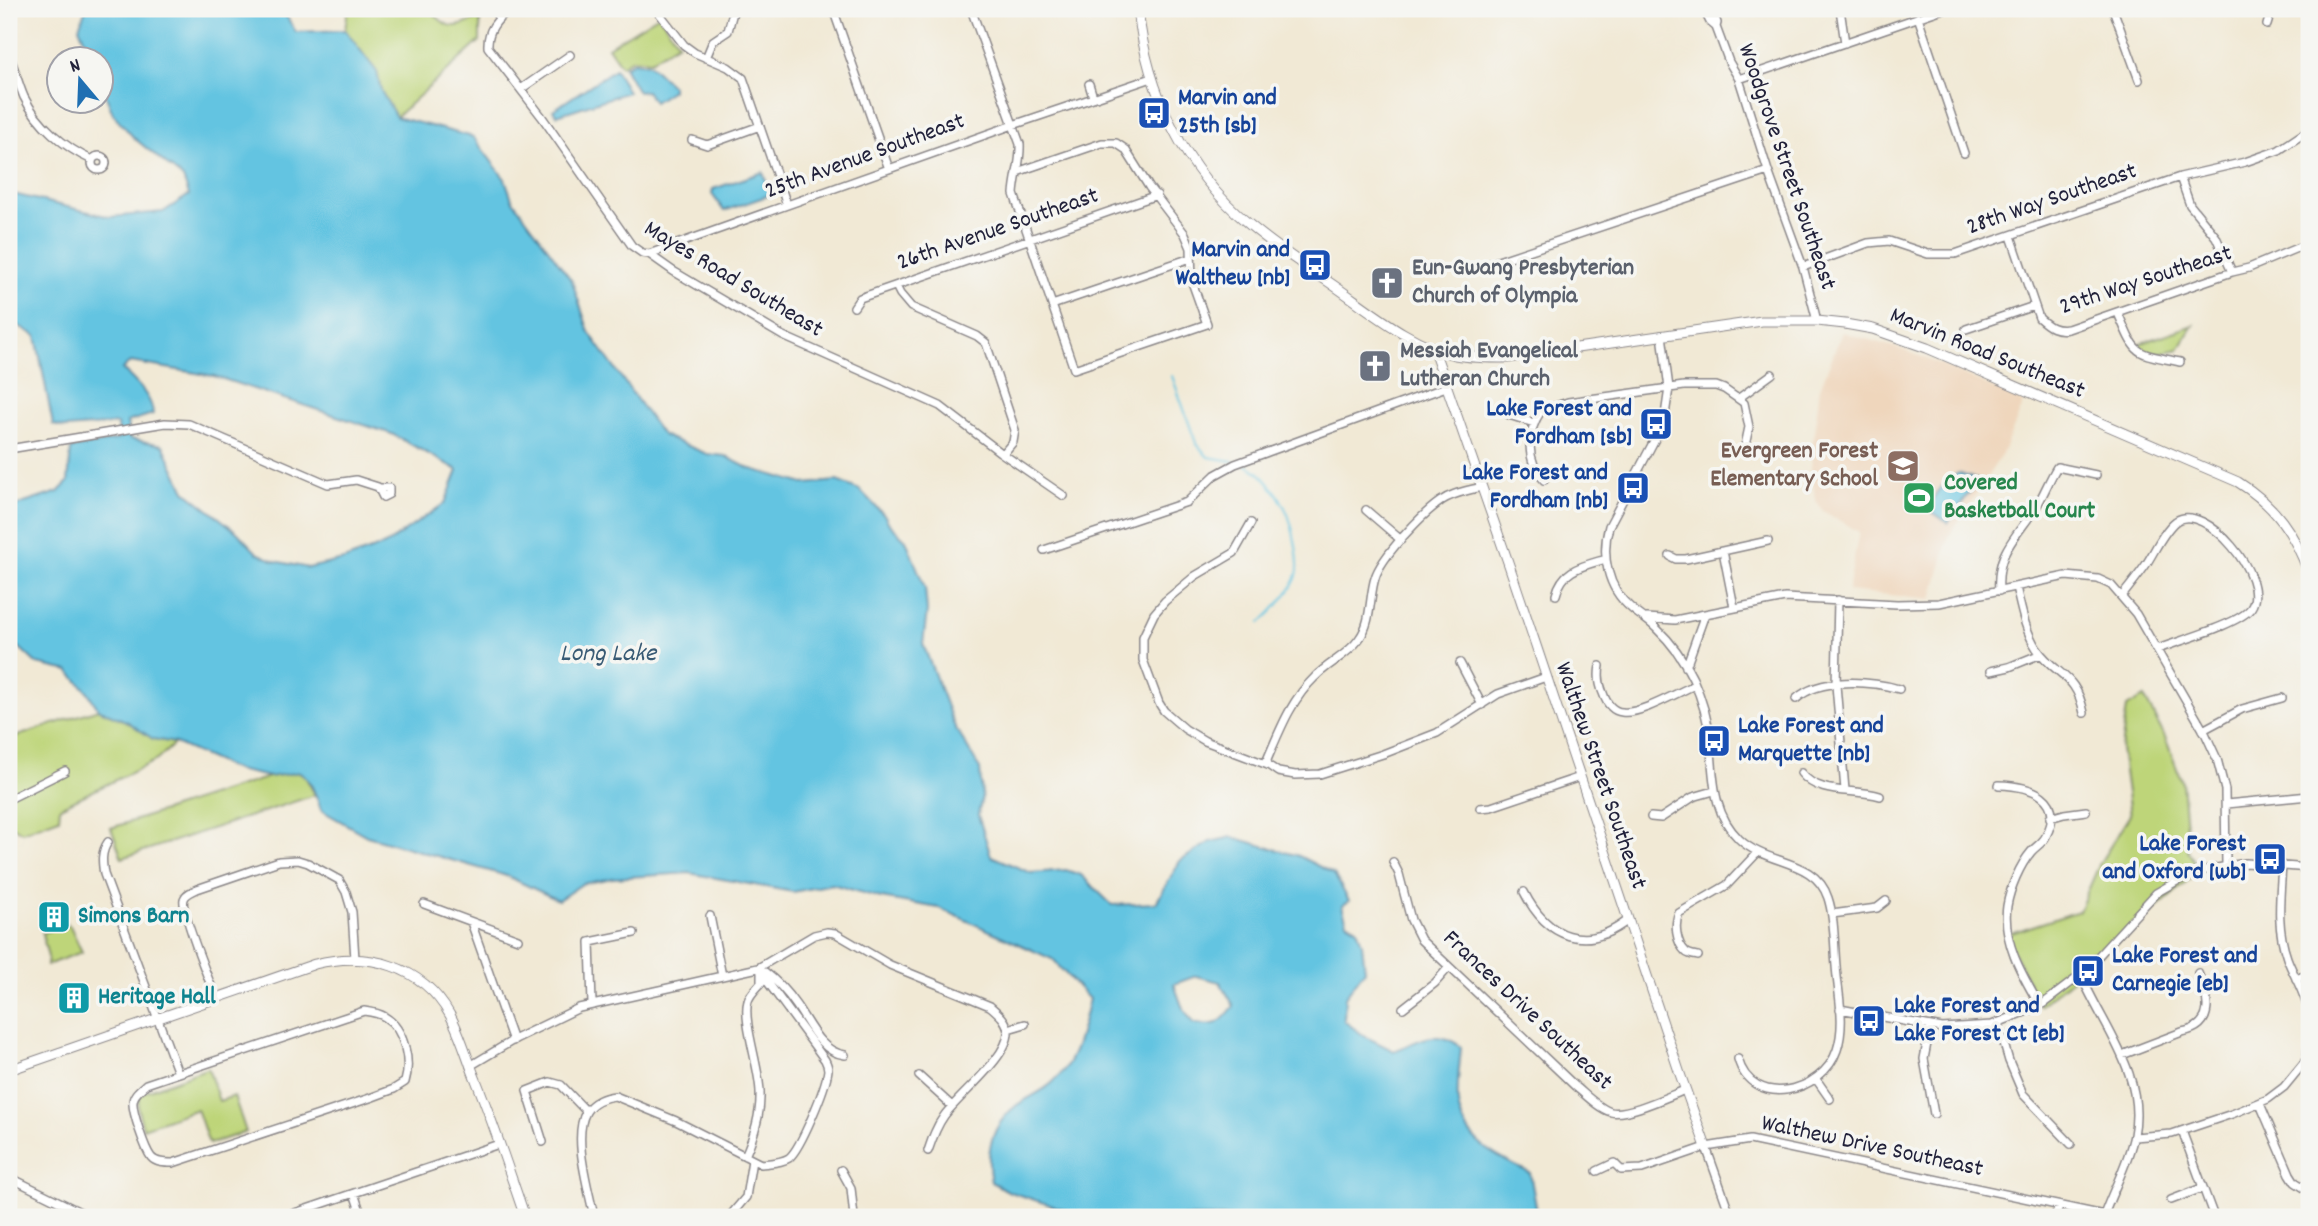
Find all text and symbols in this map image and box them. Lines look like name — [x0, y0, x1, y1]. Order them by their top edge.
street label: Woodgrove Street Southeast — [1728, 39, 1844, 295]
north arrow — [46, 46, 116, 116]
text: N — [67, 53, 84, 82]
place label: Marvin and 25th [sb] — [1178, 82, 1277, 144]
bus stop icon: Marvin and 25th [sb] — [1135, 94, 1173, 132]
street label: 25th Avenue Southeast — [760, 105, 970, 209]
street label: 28th Way Southeast — [1962, 155, 2142, 245]
street label: 26th Avenue Southeast — [893, 180, 1103, 280]
street label: Mayes Road Southeast — [637, 213, 829, 347]
place label: Marvin and Walthew [nb] — [1175, 234, 1290, 296]
street label: 29th Way Southeast — [2055, 237, 2237, 325]
bus stop icon: Marvin and Walthew [nb] — [1296, 246, 1334, 284]
place label: Eun-Gwang Presbyterian Church of Olympia — [1412, 252, 1634, 314]
church icon: Eun-Gwang Presbyterian Church of Olympia — [1368, 264, 1406, 302]
street label: Marvin Road Southeast — [1884, 299, 2090, 409]
place label: Messiah Evangelical Lutheran Church — [1400, 335, 1578, 397]
church icon: Messiah Evangelical Lutheran Church — [1356, 347, 1394, 385]
place label: Lake Forest and Fordham [sb] — [1486, 393, 1632, 455]
bus stop icon: Lake Forest and Fordham [sb] — [1637, 405, 1675, 443]
place label: Evergreen Forest Elementary School — [1710, 435, 1878, 497]
school or university icon: Evergreen Forest Elementary School — [1884, 447, 1922, 485]
place label: Lake Forest and Fordham [nb] — [1462, 457, 1608, 519]
place label: Covered Basketball Court — [1944, 467, 2095, 529]
bus stop icon: Lake Forest and Fordham [nb] — [1614, 469, 1652, 507]
sports icon: Covered Basketball Court — [1900, 479, 1938, 517]
water label: Long Lake — [560, 636, 658, 673]
street label: Walthew Street Southeast — [1545, 658, 1655, 894]
place label: Lake Forest and Marquette [nb] — [1738, 710, 1884, 772]
bus stop icon: Lake Forest and Marquette [nb] — [1695, 722, 1733, 760]
place label: Lake Forest and Oxford [wb] — [2103, 828, 2246, 890]
bus stop icon: Lake Forest and Oxford [wb] — [2251, 840, 2289, 878]
building icon: Simons Barn — [35, 898, 73, 936]
place label: Simons Barn — [78, 900, 189, 934]
street label: Frances Drive Southeast — [1434, 923, 1620, 1099]
place label: Lake Forest and Carnegie [eb] — [2112, 940, 2258, 1002]
bus stop icon: Lake Forest and Carnegie [eb] — [2069, 952, 2107, 990]
building icon: Heritage Hall — [55, 979, 93, 1017]
place label: Heritage Hall — [98, 981, 216, 1015]
place label: Lake Forest and Lake Forest Ct [eb] — [1894, 990, 2064, 1052]
bus stop icon: Lake Forest and Lake Forest Ct [eb] — [1850, 1002, 1888, 1040]
street label: Walthew Drive Southeast — [1758, 1107, 1986, 1187]

